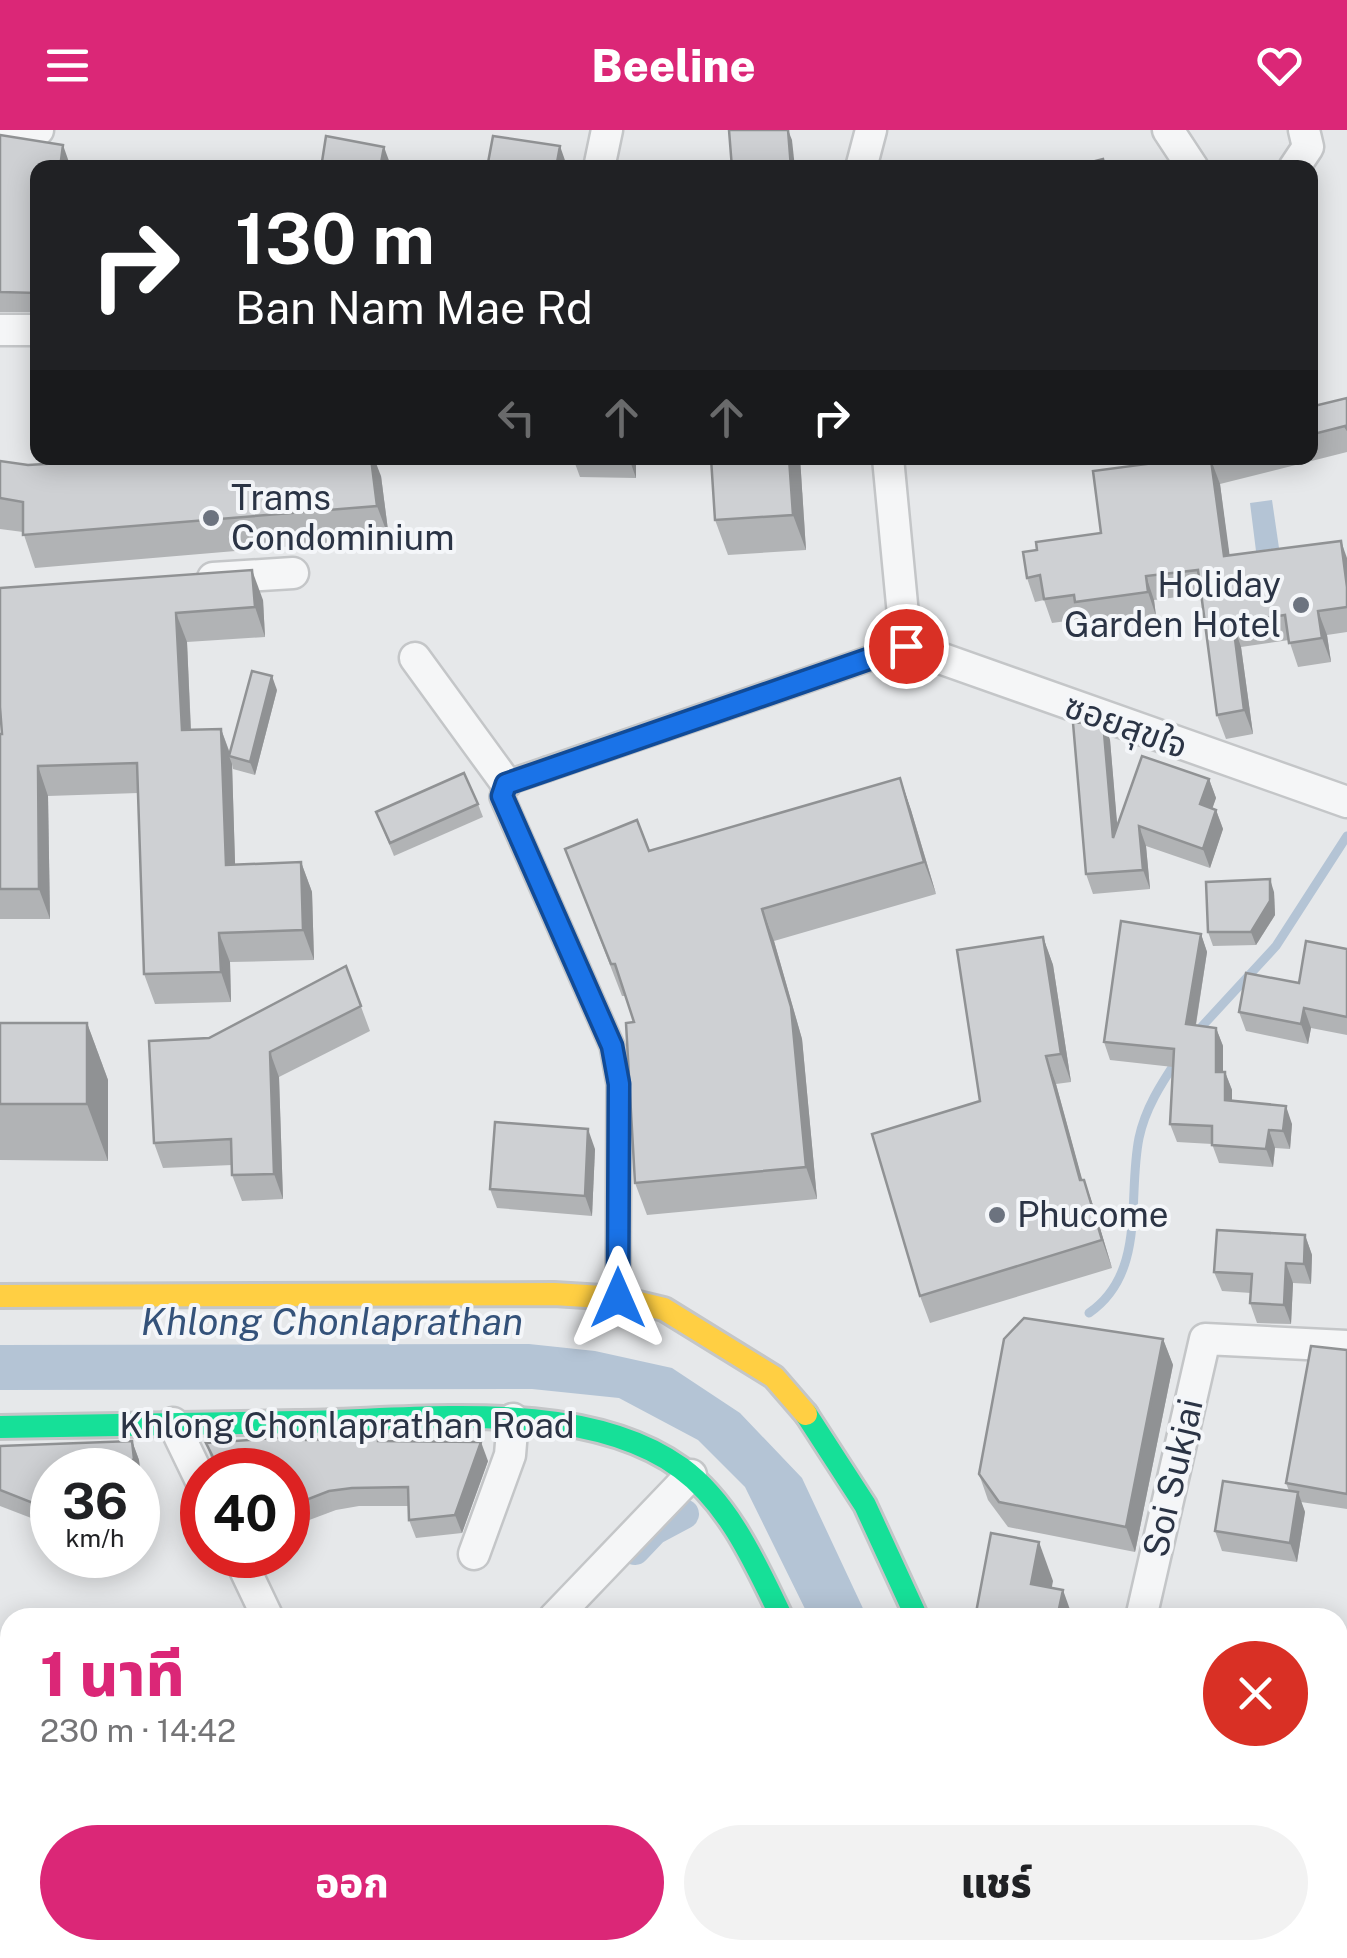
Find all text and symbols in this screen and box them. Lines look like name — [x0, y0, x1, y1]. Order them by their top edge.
icon: menu — [40, 38, 95, 93]
icon: heart — [1252, 38, 1307, 93]
text: Beeline — [591, 39, 756, 92]
text: 130 m — [235, 197, 435, 280]
icon: right — [70, 200, 200, 330]
text: Ban Nam Mae Rd — [235, 281, 593, 334]
icon: left — [489, 390, 544, 445]
icon: ahead — [594, 390, 649, 445]
icon: ahead — [699, 390, 754, 445]
icon: right — [804, 390, 859, 445]
place label: Trams Condominium — [231, 477, 455, 558]
marker: Trams Condominium — [200, 507, 222, 529]
place label: Holiday Garden Hotel — [1064, 564, 1281, 645]
marker: Holiday Garden Hotel — [1290, 594, 1312, 616]
pin — [864, 604, 949, 689]
icon: arrive — [879, 619, 934, 674]
street label: ซอยสุขใจ — [1059, 685, 1193, 767]
place label: Phucome — [1017, 1194, 1169, 1235]
marker: Phucome — [986, 1204, 1008, 1226]
position arrow — [566, 1246, 670, 1350]
water label: Khlong Chonlaprathan — [141, 1299, 523, 1344]
street label: Soi Sukjai — [1134, 1395, 1211, 1561]
street label: Khlong Chonlaprathan Road — [119, 1405, 575, 1446]
speed limit sign: 40 — [180, 1448, 310, 1578]
text: 36 — [62, 1471, 128, 1530]
text: km/h — [66, 1523, 124, 1553]
text: 1 นาที — [40, 1639, 185, 1710]
button: close — [1203, 1641, 1308, 1746]
text: 230 m · 14:42 — [40, 1712, 236, 1749]
button: ออก — [40, 1825, 664, 1940]
button: แชร์ — [684, 1825, 1308, 1940]

